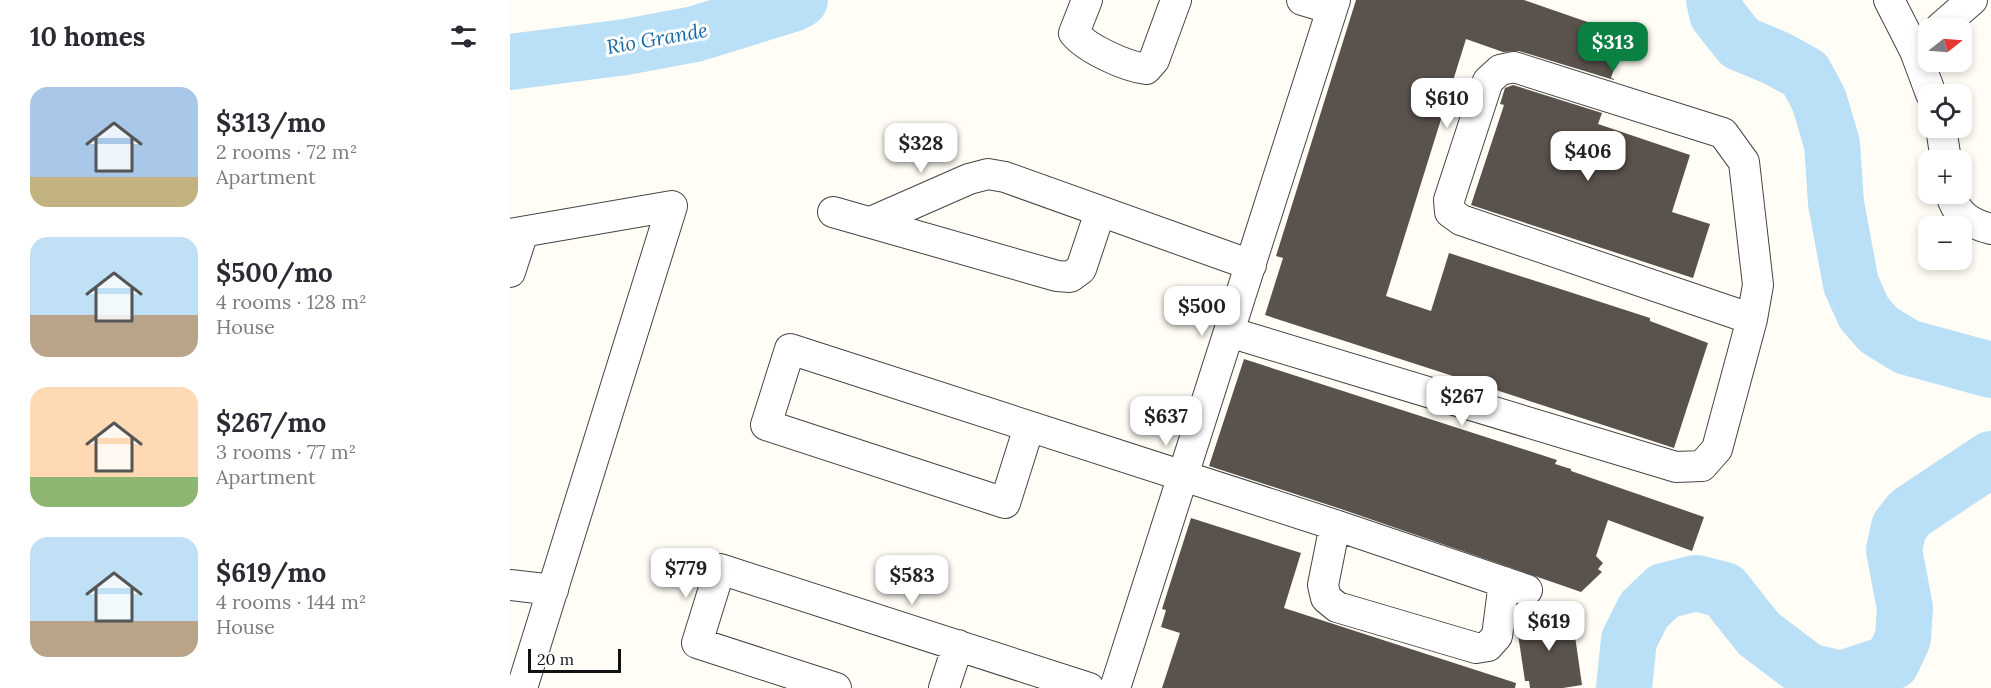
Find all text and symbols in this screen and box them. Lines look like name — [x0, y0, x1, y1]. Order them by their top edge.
water label: Rio Grande — [604, 17, 710, 59]
north arrow — [1918, 18, 1972, 72]
map controls — [1918, 18, 1972, 270]
text: 10 homes — [30, 20, 145, 53]
icon: filters — [447, 20, 480, 53]
pin: $313 — [1577, 22, 1649, 73]
text: $313 — [1592, 29, 1634, 54]
pin: $610 — [1411, 78, 1483, 129]
button: locate — [1918, 84, 1972, 138]
text: $610 — [1425, 85, 1469, 110]
text: $313/mo — [216, 106, 326, 139]
icon: home — [78, 111, 150, 183]
pin: $328 — [885, 123, 957, 174]
text: $328 — [898, 130, 944, 155]
pin: $406 — [1552, 131, 1624, 182]
text: $406 — [1565, 138, 1611, 163]
text: 2 rooms · 72 m² — [216, 139, 357, 164]
button: + — [1918, 150, 1972, 204]
text: Apartment — [216, 164, 316, 189]
button: − — [1918, 216, 1972, 270]
text: $500/mo — [216, 256, 333, 289]
icon: home — [78, 261, 150, 333]
pin: $500 — [1166, 286, 1238, 337]
text: 4 rooms · 128 m² — [216, 289, 367, 314]
text: $500 — [1178, 293, 1226, 318]
text: House — [216, 314, 275, 339]
pin: $267 — [1426, 376, 1498, 427]
text: $267 — [1440, 383, 1484, 408]
pin: $637 — [1130, 396, 1202, 447]
text: $637 — [1144, 403, 1188, 428]
text: $267/mo — [216, 406, 326, 439]
icon: home — [78, 411, 150, 483]
text: 3 rooms · 77 m² — [216, 439, 356, 464]
text: Apartment — [216, 464, 316, 489]
pin: $779 — [650, 548, 722, 599]
text: $779 — [665, 555, 707, 580]
pin: $583 — [876, 555, 948, 606]
text: $619/mo — [216, 556, 326, 589]
icon: home — [78, 561, 150, 633]
text: $583 — [889, 562, 935, 587]
text: 4 rooms · 144 m² — [216, 589, 366, 614]
pin: $619 — [1513, 601, 1585, 652]
text: $619 — [1528, 608, 1570, 633]
text: House — [216, 614, 275, 639]
scale bar — [528, 646, 621, 674]
text: 20 m — [537, 649, 574, 669]

